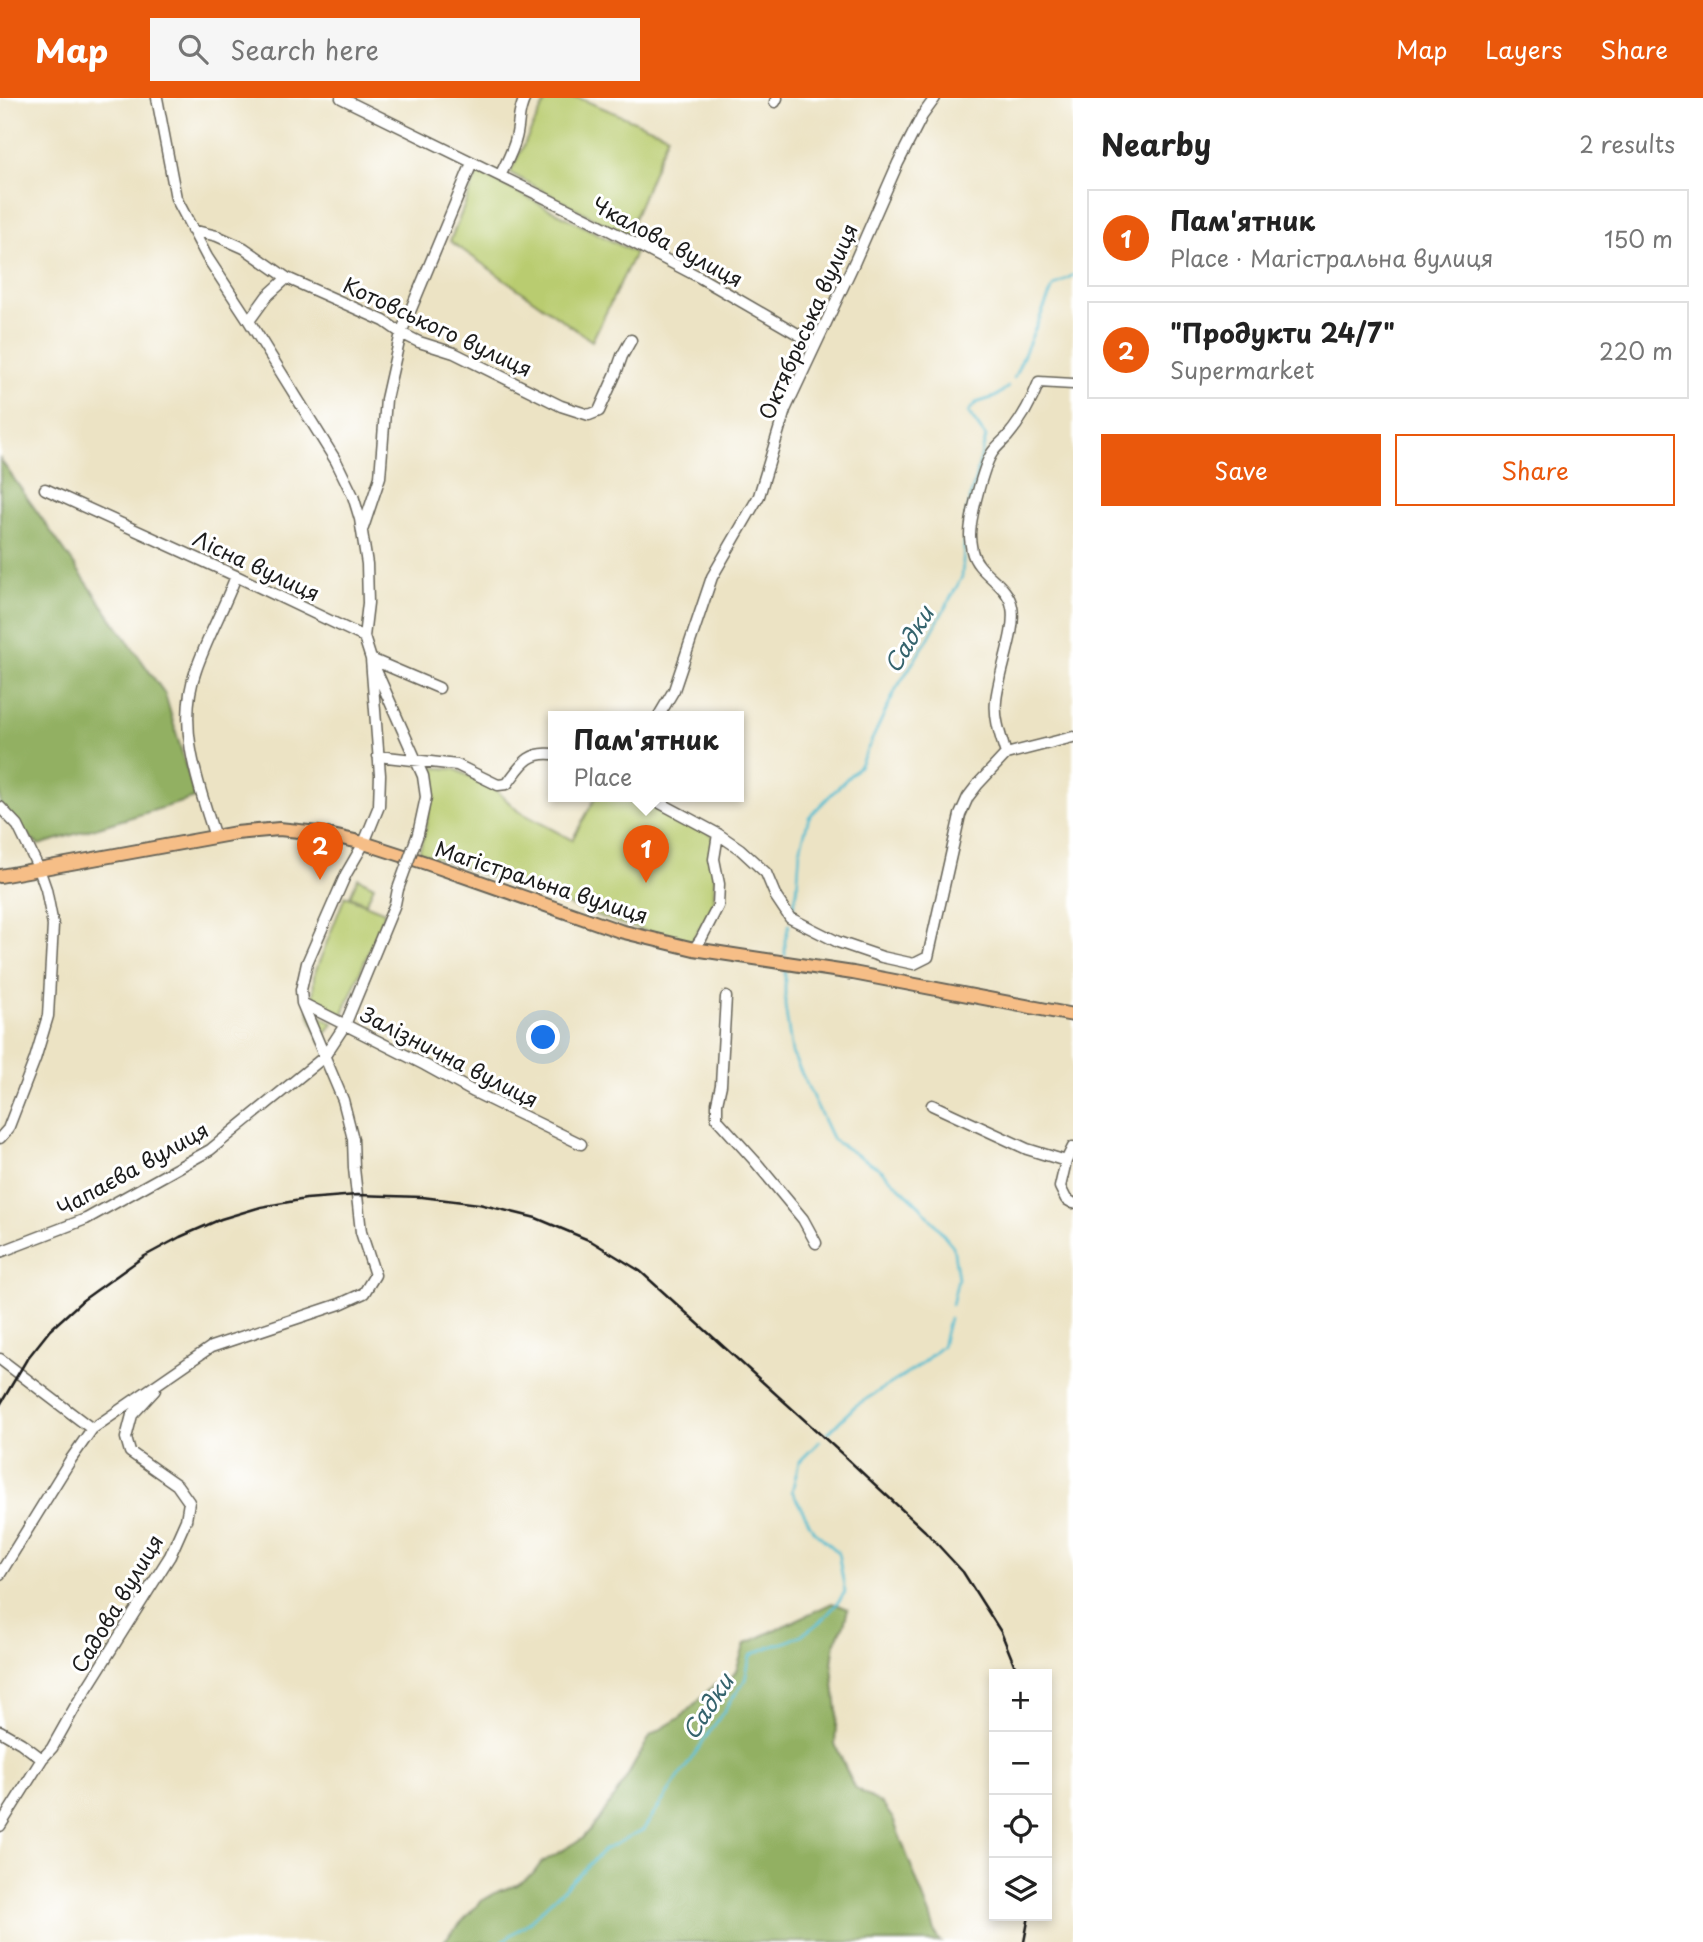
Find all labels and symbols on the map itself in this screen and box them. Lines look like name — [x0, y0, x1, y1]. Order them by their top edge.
street label: Чкалова вулиця — [587, 188, 749, 294]
street label: Октябрьська вулиця — [749, 218, 865, 424]
street label: Котовського вулиця — [338, 268, 538, 384]
street label: Лісна вулиця — [188, 522, 326, 608]
water label: Садки — [874, 598, 942, 679]
pin: 2 — [297, 822, 343, 880]
pin: 1 — [623, 825, 669, 883]
street label: Магістральна вулиця — [431, 831, 653, 931]
street label: Залізнична вулиця — [355, 997, 545, 1115]
your location — [526, 1020, 560, 1054]
street label: Чапаєва вулиця — [50, 1113, 214, 1223]
street label: Садова вулиця — [62, 1528, 170, 1678]
water label: Садки — [673, 1665, 742, 1746]

